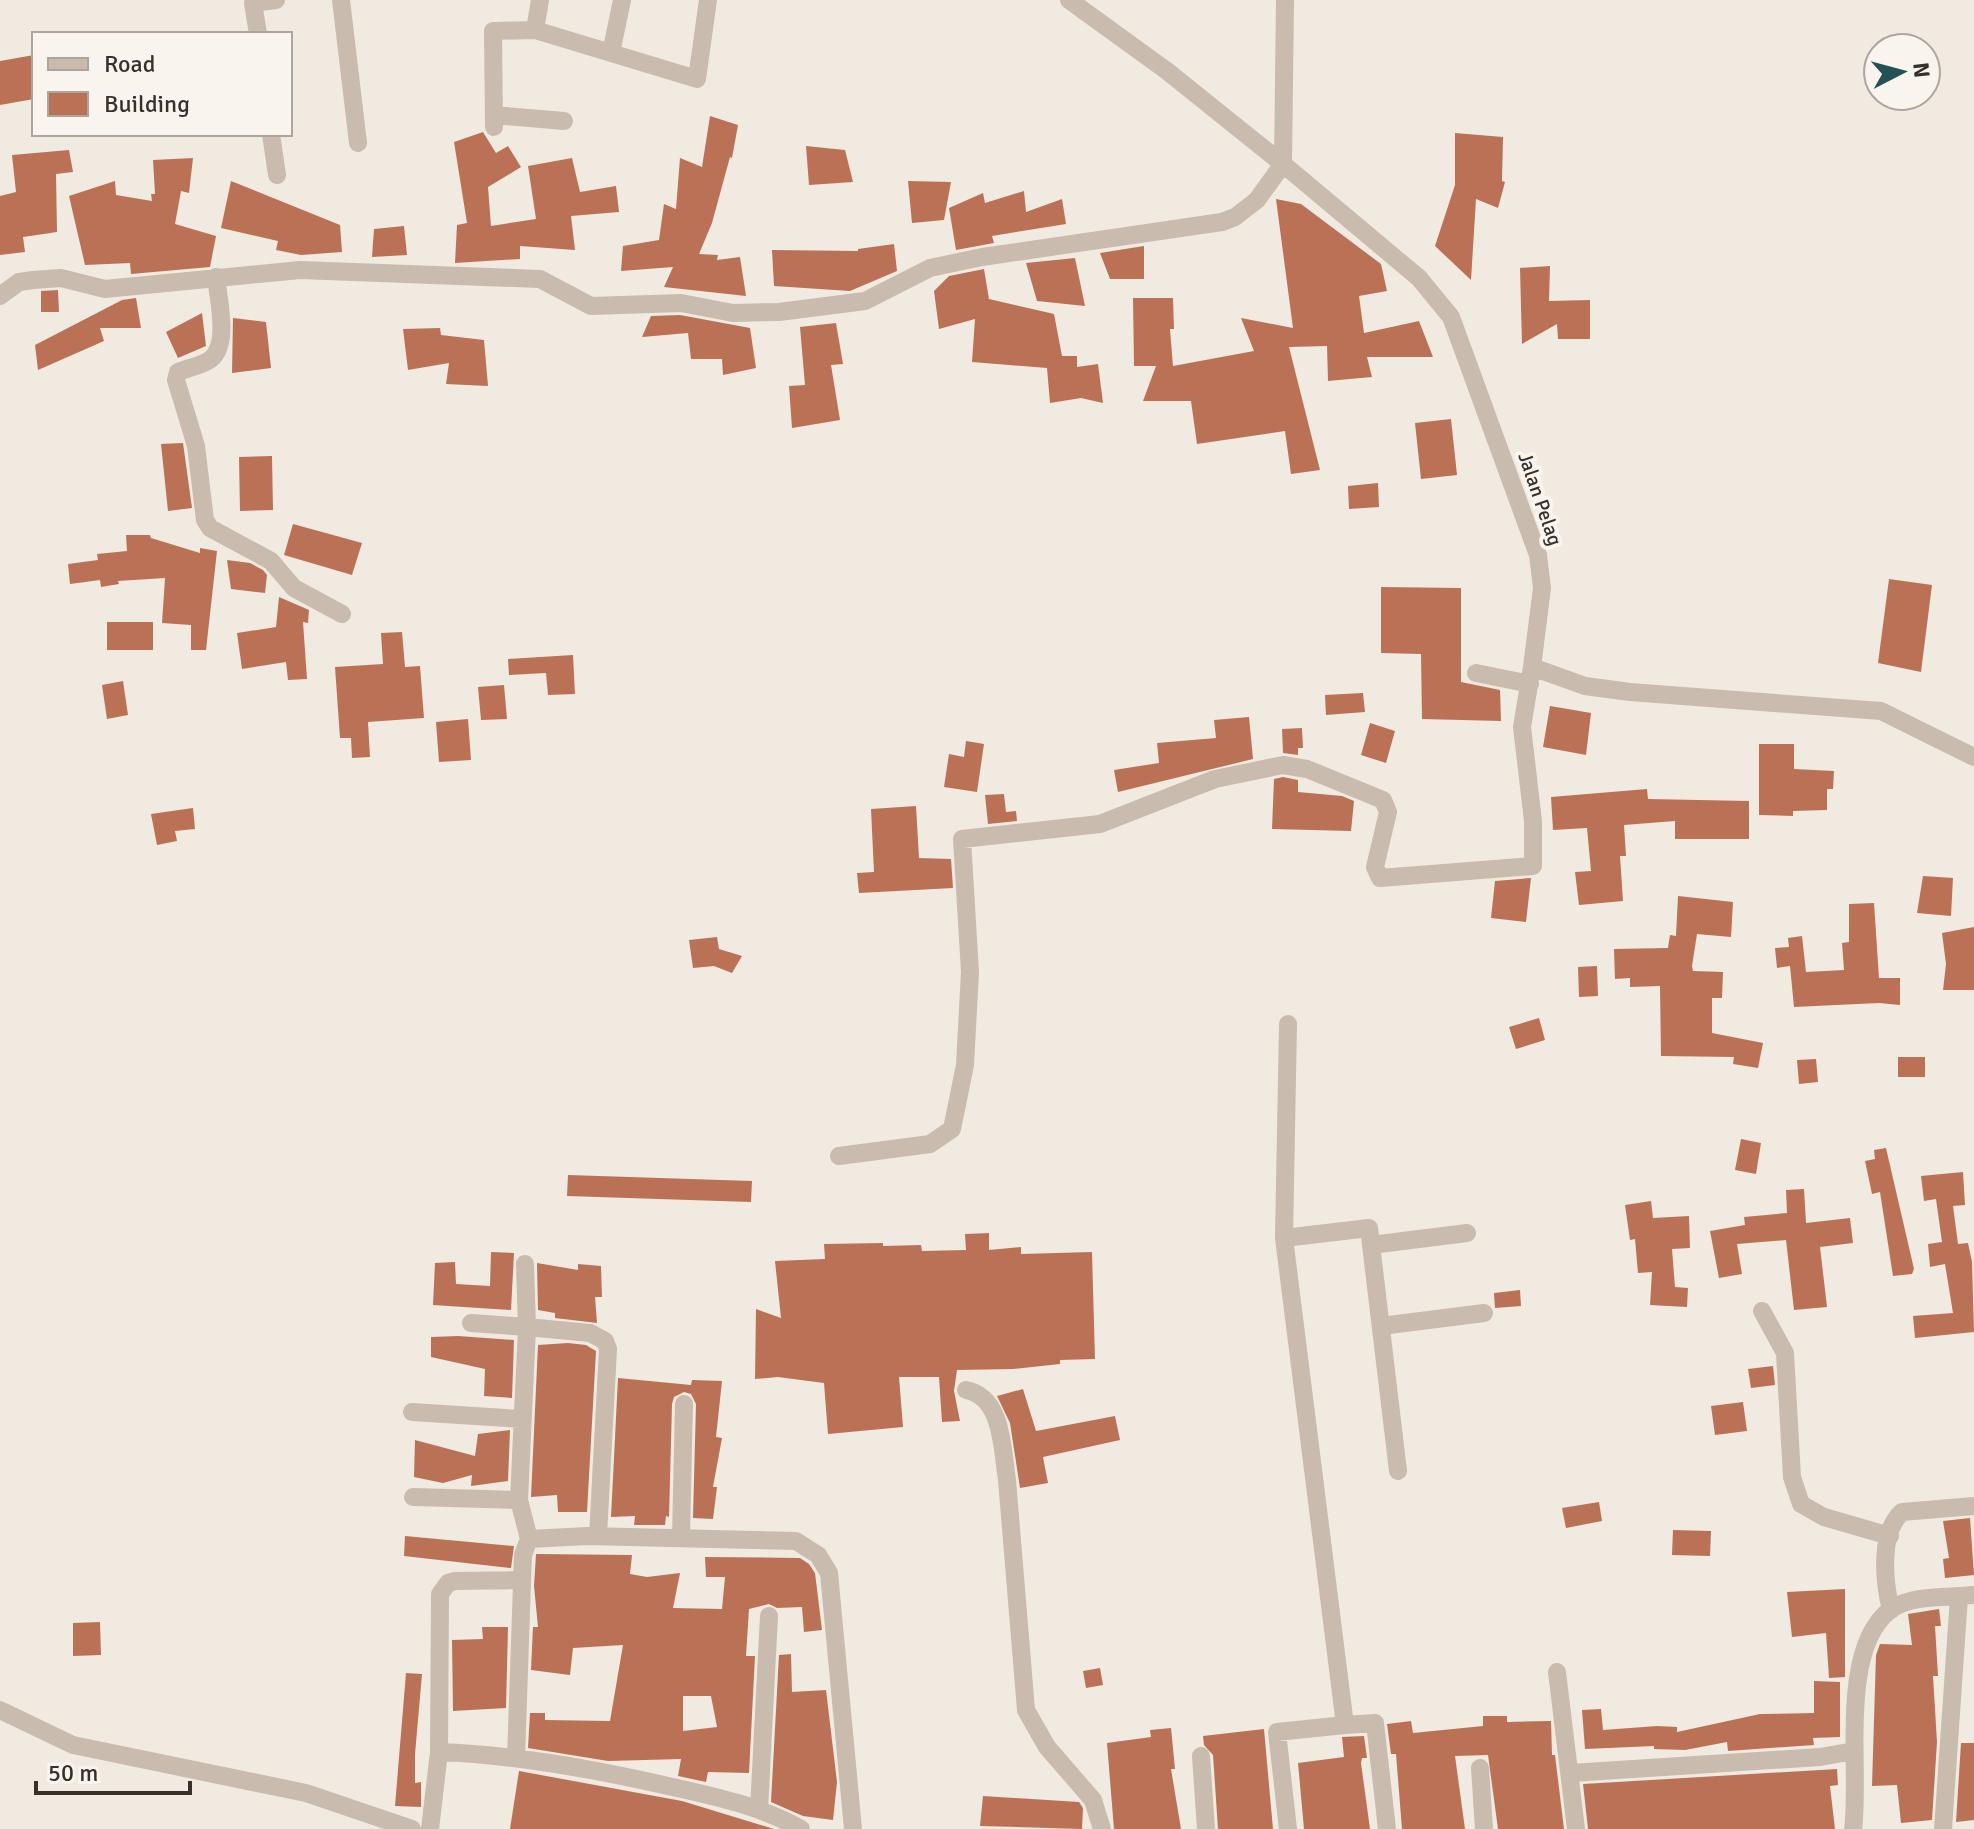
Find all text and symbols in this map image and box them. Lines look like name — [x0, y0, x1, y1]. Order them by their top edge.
legend — [32, 32, 292, 136]
north arrow — [1862, 32, 1942, 112]
text: Road — [104, 49, 155, 79]
text: N — [1907, 61, 1936, 79]
text: Building — [104, 89, 190, 119]
street label: Jalan Pelag — [1512, 449, 1568, 549]
scale bar — [36, 1745, 190, 1795]
text: 50 m — [48, 1758, 98, 1788]

